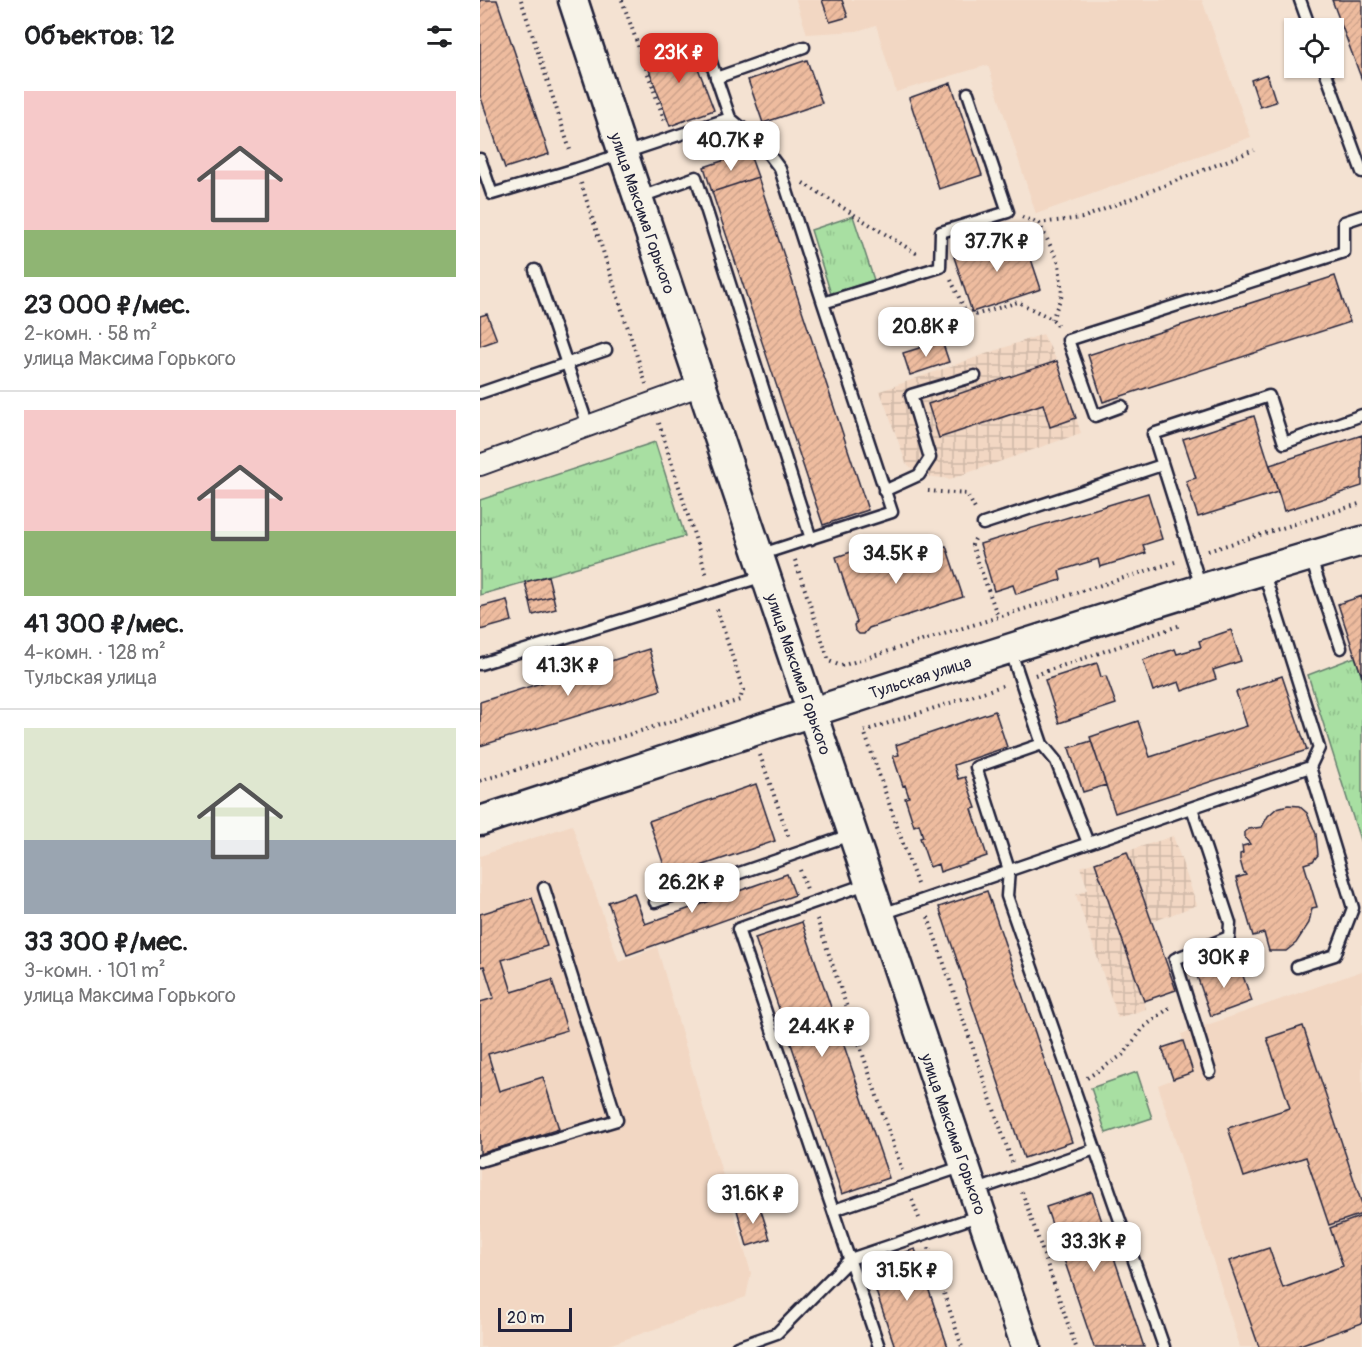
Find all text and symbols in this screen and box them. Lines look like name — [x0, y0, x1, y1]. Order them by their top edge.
map controls — [1284, 18, 1344, 78]
button: locate — [1284, 18, 1344, 78]
text: Объектов: 12 — [24, 20, 175, 52]
icon: filters — [423, 20, 456, 53]
pin: 23K ₽ — [637, 33, 721, 84]
text: 23K ₽ — [654, 40, 704, 65]
pin: 40.7K ₽ — [676, 121, 786, 172]
text: 40.7K ₽ — [697, 128, 765, 153]
street label: улица Максима Горького — [605, 129, 679, 297]
icon: home — [186, 130, 294, 238]
pin: 37.7K ₽ — [942, 222, 1052, 273]
text: 37.7K ₽ — [964, 229, 1030, 254]
text: 23 000 ₽/мес. — [24, 289, 191, 321]
pin: 20.8K ₽ — [871, 307, 981, 358]
text: 20.8K ₽ — [892, 314, 960, 339]
text: 2-комн. · 58 m² — [24, 321, 157, 346]
text: улица Максима Горького — [24, 346, 236, 371]
icon: home — [186, 449, 294, 557]
pin: 34.5K ₽ — [841, 534, 951, 585]
text: 34.5K ₽ — [863, 541, 929, 566]
street label: улица Максима Горького — [761, 590, 835, 758]
text: 41 300 ₽/мес. — [24, 608, 184, 640]
text: 4-комн. · 128 m² — [24, 640, 166, 665]
pin: 41.3K ₽ — [513, 646, 623, 697]
street label: Тульская улица — [867, 652, 974, 704]
text: 41.3K ₽ — [536, 653, 600, 678]
text: Тульская улица — [24, 665, 157, 690]
icon: home — [186, 767, 294, 875]
pin: 26.2K ₽ — [637, 863, 747, 914]
text: 26.2K ₽ — [659, 870, 725, 895]
text: 33 300 ₽/мес. — [24, 926, 188, 958]
pin: 30K ₽ — [1182, 938, 1266, 989]
text: 30K ₽ — [1197, 945, 1251, 970]
text: 3-комн. · 101 m² — [24, 958, 166, 983]
text: улица Максима Горького — [24, 983, 236, 1008]
pin: 24.4K ₽ — [767, 1007, 877, 1058]
text: 24.4K ₽ — [788, 1014, 856, 1039]
street label: улица Максима Горького — [916, 1050, 990, 1218]
pin: 31.6K ₽ — [698, 1174, 808, 1225]
text: 31.6K ₽ — [721, 1181, 785, 1206]
pin: 33.3K ₽ — [1039, 1222, 1149, 1273]
text: 33.3K ₽ — [1061, 1229, 1127, 1254]
pin: 31.5K ₽ — [852, 1251, 962, 1302]
text: 31.5K ₽ — [876, 1258, 938, 1283]
scale bar — [498, 1305, 572, 1332]
text: 20 m — [507, 1308, 545, 1328]

